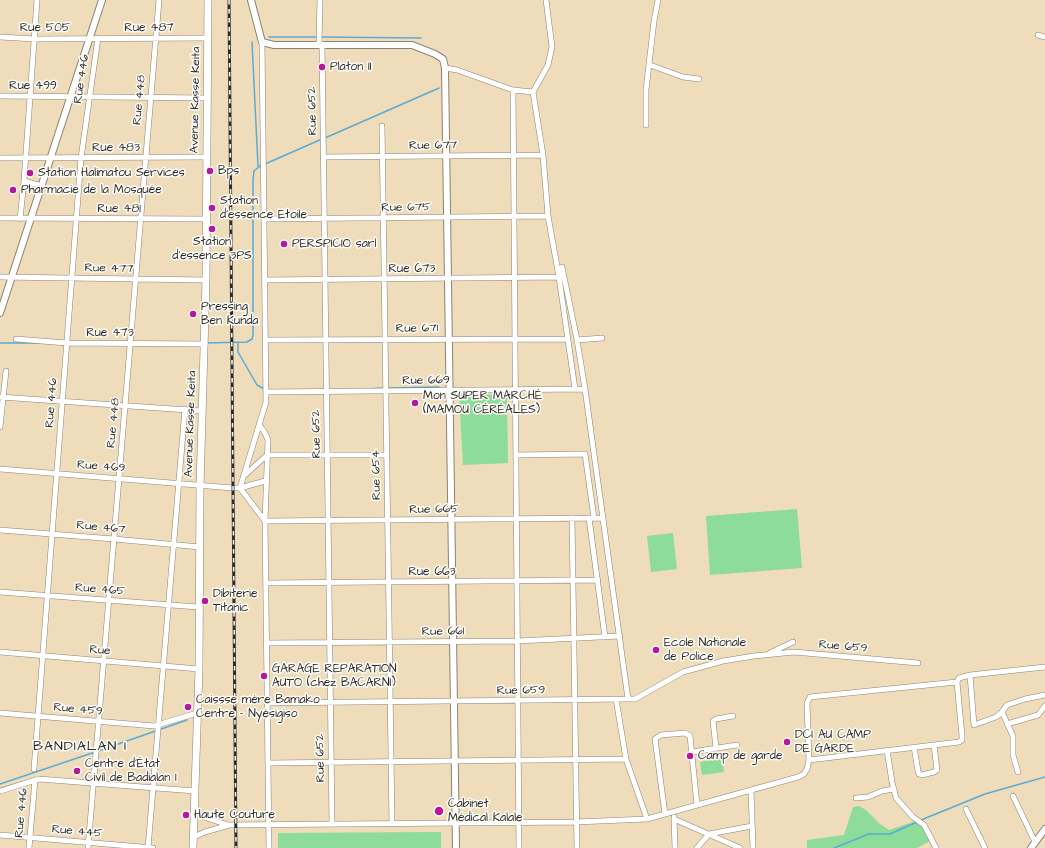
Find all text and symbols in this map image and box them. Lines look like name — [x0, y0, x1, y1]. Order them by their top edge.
street label: Rue 505 — [20, 21, 70, 35]
street label: Rue 487 — [124, 21, 174, 35]
street label: Avenue Kasse Keita — [188, 46, 204, 154]
street label: Rue 446 — [71, 53, 93, 105]
place label: Platon II — [330, 60, 372, 74]
marker: Platon II — [317, 62, 327, 72]
street label: Rue 448 — [131, 74, 149, 126]
street label: Rue 499 — [9, 79, 57, 93]
street label: Rue 652 — [305, 86, 321, 136]
street label: Rue 677 — [409, 138, 457, 154]
street label: Rue 483 — [92, 141, 140, 155]
place label: Bps — [218, 164, 239, 178]
place label: Station Halimatou Services — [38, 166, 185, 180]
marker: Bps — [205, 166, 215, 176]
marker: Station Halimatou Services — [25, 168, 35, 178]
place label: Pharmacie de la Mosquée — [21, 183, 162, 197]
marker: Pharmacie de la Mosquée — [8, 185, 18, 195]
place label: Station d'essence Etoile — [220, 194, 307, 222]
street label: Rue 675 — [381, 200, 431, 216]
street label: Rue 481 — [97, 202, 141, 216]
marker: Station d'essence Etoile — [207, 203, 217, 213]
marker: Station d'essence 3PS — [207, 224, 217, 234]
place label: Station d'essence 3PS — [172, 235, 252, 263]
place label: PERSPICIO sarl — [292, 237, 376, 251]
marker: PERSPICIO sarl — [279, 239, 289, 249]
street label: Rue 477 — [84, 261, 134, 277]
street label: Rue 673 — [389, 262, 435, 276]
place label: Pressing Ben Kunda — [201, 300, 258, 328]
marker: Pressing Ben Kunda — [188, 309, 198, 319]
street label: Rue 671 — [396, 321, 438, 337]
street label: Rue 473 — [86, 326, 134, 340]
street label: Avenue Kasse Keita — [182, 370, 200, 478]
street label: Rue 669 — [402, 373, 450, 389]
street label: Rue 446 — [43, 378, 61, 428]
place label: Mon SUPER MARCHÉ (MAMOU CÉRÉALES) — [423, 389, 542, 417]
street label: Rue 448 — [105, 397, 123, 449]
marker: Mon SUPER MARCHÉ (MAMOU CÉRÉALES) — [410, 398, 420, 408]
street label: Rue 652 — [309, 409, 325, 459]
street label: Rue 654 — [369, 450, 385, 500]
street label: Rue 469 — [76, 458, 126, 476]
street label: Rue 665 — [409, 502, 459, 518]
street label: Rue 467 — [76, 519, 126, 537]
street label: Rue 663 — [408, 565, 456, 579]
street label: Rue 465 — [74, 581, 126, 599]
place label: Dibiterie Titanic — [213, 587, 257, 615]
marker: Dibiterie Titanic — [200, 596, 210, 606]
street label: Rue 661 — [422, 624, 464, 640]
place label: Ecole Nationale de Police — [664, 636, 746, 664]
street label: Rue 659 — [818, 638, 868, 656]
street label: Rue — [89, 643, 111, 659]
marker: Ecole Nationale de Police — [651, 645, 661, 655]
place label: GARAGE REPARATION AUTO (chez BACARNI) — [272, 662, 397, 690]
marker: GARAGE REPARATION AUTO (chez BACARNI) — [259, 671, 269, 681]
street label: Rue 659 — [496, 683, 546, 699]
place label: Caissse mère Bamako Centre - Nyèsigiso — [196, 693, 320, 721]
street label: Rue 459 — [53, 701, 103, 719]
marker: Caissse mère Bamako Centre - Nyèsigiso — [183, 702, 193, 712]
place label: DCI AU CAMP DE GARDE — [795, 728, 871, 756]
street label: Rue 652 — [313, 733, 329, 783]
marker: DCI AU CAMP DE GARDE — [782, 737, 792, 747]
district label: BANDIALAN I — [33, 739, 127, 755]
place label: Camp de garde — [698, 749, 782, 763]
marker: Camp de garde — [685, 751, 695, 761]
place label: Centre d'État Civil de Badialan I — [85, 757, 177, 785]
marker: Centre d'État Civil de Badialan I — [72, 766, 82, 776]
street label: Rue 446 — [13, 788, 31, 838]
place label: Cabinet Médical Kalale — [448, 797, 523, 825]
marker: Cabinet Médical Kalale — [433, 805, 445, 817]
place label: Haute Couture — [194, 808, 275, 822]
marker: Haute Couture — [181, 810, 191, 820]
street label: Rue 445 — [51, 823, 103, 841]

